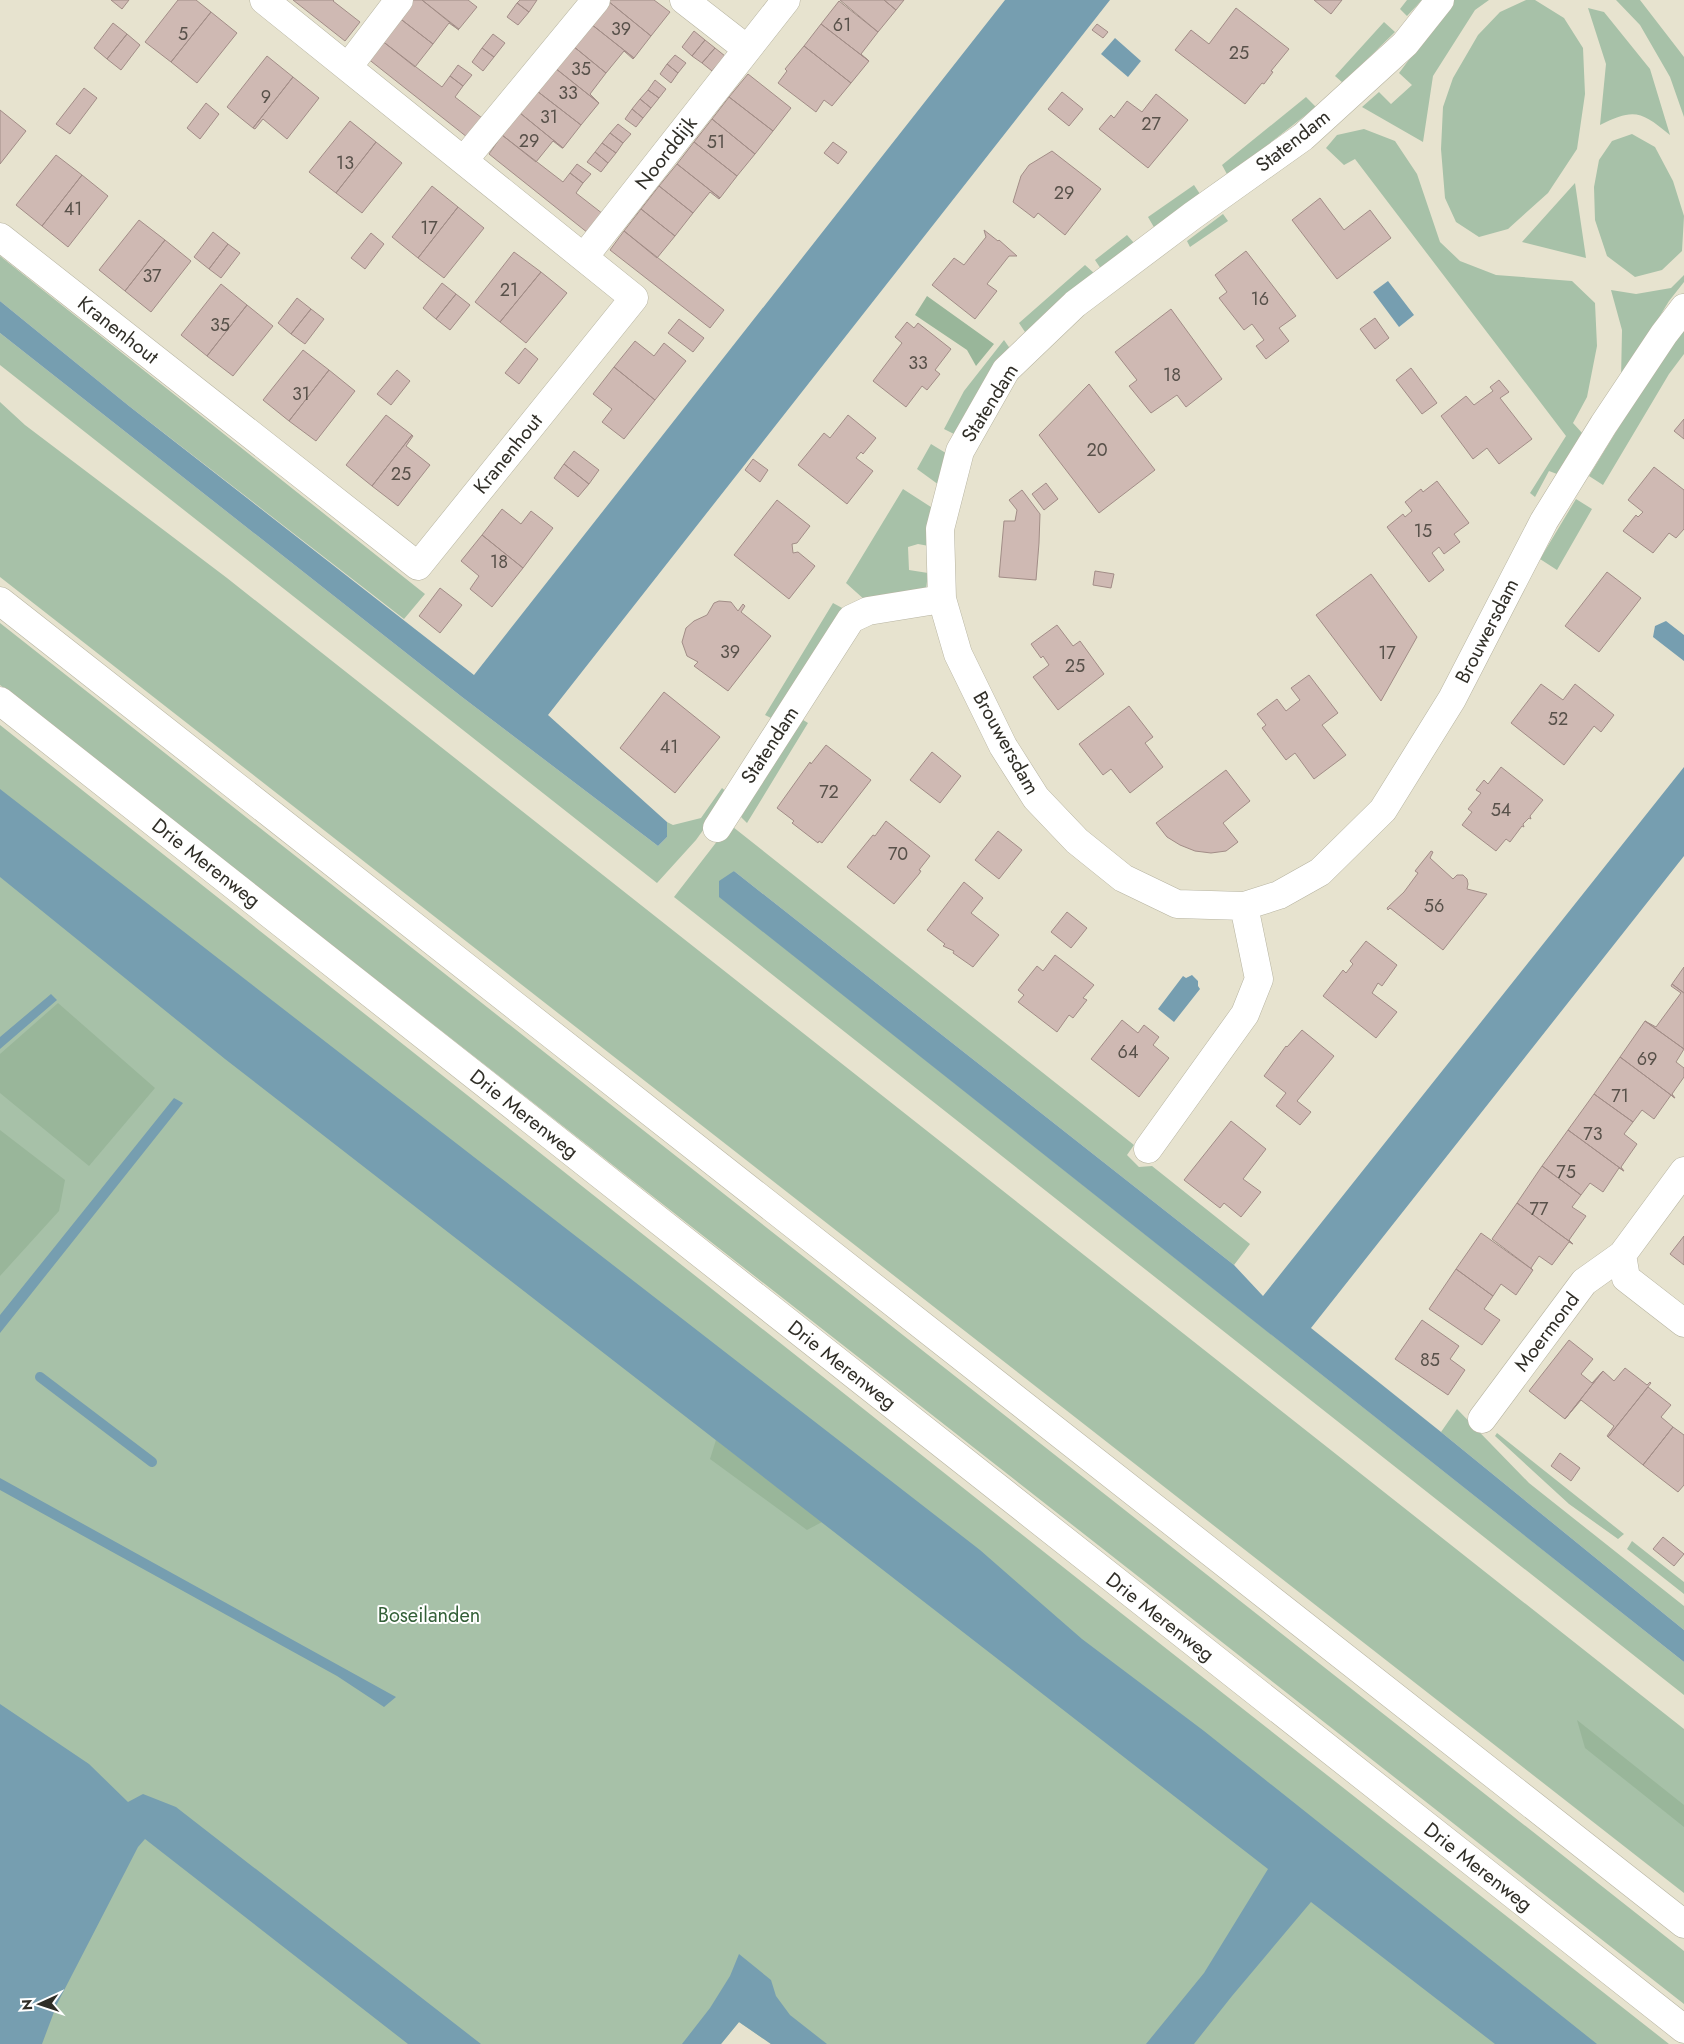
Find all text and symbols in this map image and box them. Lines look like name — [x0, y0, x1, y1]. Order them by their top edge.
house number: 61 — [833, 12, 851, 38]
house number: 39 — [611, 16, 631, 42]
house number: 5 — [178, 21, 188, 47]
house number: 25 — [1229, 40, 1249, 66]
house number: 35 — [571, 56, 591, 82]
house number: 33 — [558, 80, 578, 106]
house number: 9 — [261, 84, 271, 110]
street label: Statendam — [1250, 103, 1336, 179]
house number: 31 — [540, 104, 558, 130]
street label: Noorddijk — [628, 110, 704, 196]
house number: 27 — [1141, 111, 1161, 137]
house number: 29 — [519, 128, 539, 154]
house number: 51 — [707, 129, 725, 155]
house number: 13 — [336, 150, 354, 176]
house number: 29 — [1054, 180, 1074, 206]
house number: 41 — [64, 196, 82, 222]
house number: 17 — [420, 215, 438, 241]
house number: 37 — [142, 263, 162, 289]
house number: 21 — [500, 277, 518, 303]
house number: 16 — [1251, 286, 1269, 312]
street label: Kranenhout — [71, 289, 165, 371]
house number: 35 — [210, 312, 230, 338]
house number: 33 — [908, 350, 928, 376]
street label: Statendam — [954, 358, 1026, 448]
house number: 18 — [1163, 362, 1181, 388]
house number: 31 — [292, 381, 310, 407]
street label: Kranenhout — [467, 407, 550, 500]
house number: 20 — [1086, 437, 1108, 463]
house number: 25 — [391, 461, 411, 487]
house number: 15 — [1414, 518, 1432, 544]
house number: 18 — [490, 549, 508, 575]
street label: Brouwersdam — [1448, 574, 1526, 688]
house number: 39 — [720, 639, 740, 665]
house number: 17 — [1378, 640, 1396, 666]
house number: 25 — [1065, 653, 1085, 679]
street label: Brouwersdam — [966, 686, 1046, 800]
street label: Statendam — [734, 700, 806, 790]
house number: 52 — [1548, 706, 1568, 732]
house number: 41 — [660, 734, 678, 760]
house number: 72 — [819, 779, 839, 805]
house number: 54 — [1491, 797, 1511, 823]
street label: Drie Merenweg — [146, 811, 266, 915]
house number: 70 — [888, 841, 908, 867]
house number: 56 — [1424, 893, 1444, 919]
house number: 64 — [1118, 1039, 1138, 1065]
house number: 69 — [1637, 1046, 1657, 1072]
street label: Drie Merenweg — [464, 1062, 584, 1166]
house number: 71 — [1611, 1083, 1629, 1109]
house number: 73 — [1583, 1121, 1603, 1147]
house number: 75 — [1556, 1159, 1576, 1185]
house number: 77 — [1530, 1196, 1549, 1222]
street label: Moermond — [1508, 1286, 1586, 1378]
street label: Drie Merenweg — [782, 1313, 902, 1417]
house number: 85 — [1420, 1347, 1440, 1373]
street label: Drie Merenweg — [1100, 1565, 1220, 1669]
park label: Boseilanden — [378, 1601, 480, 1630]
street label: Drie Merenweg — [1418, 1815, 1538, 1919]
north arrow — [15, 1979, 65, 2029]
text: N — [17, 1999, 37, 2011]

